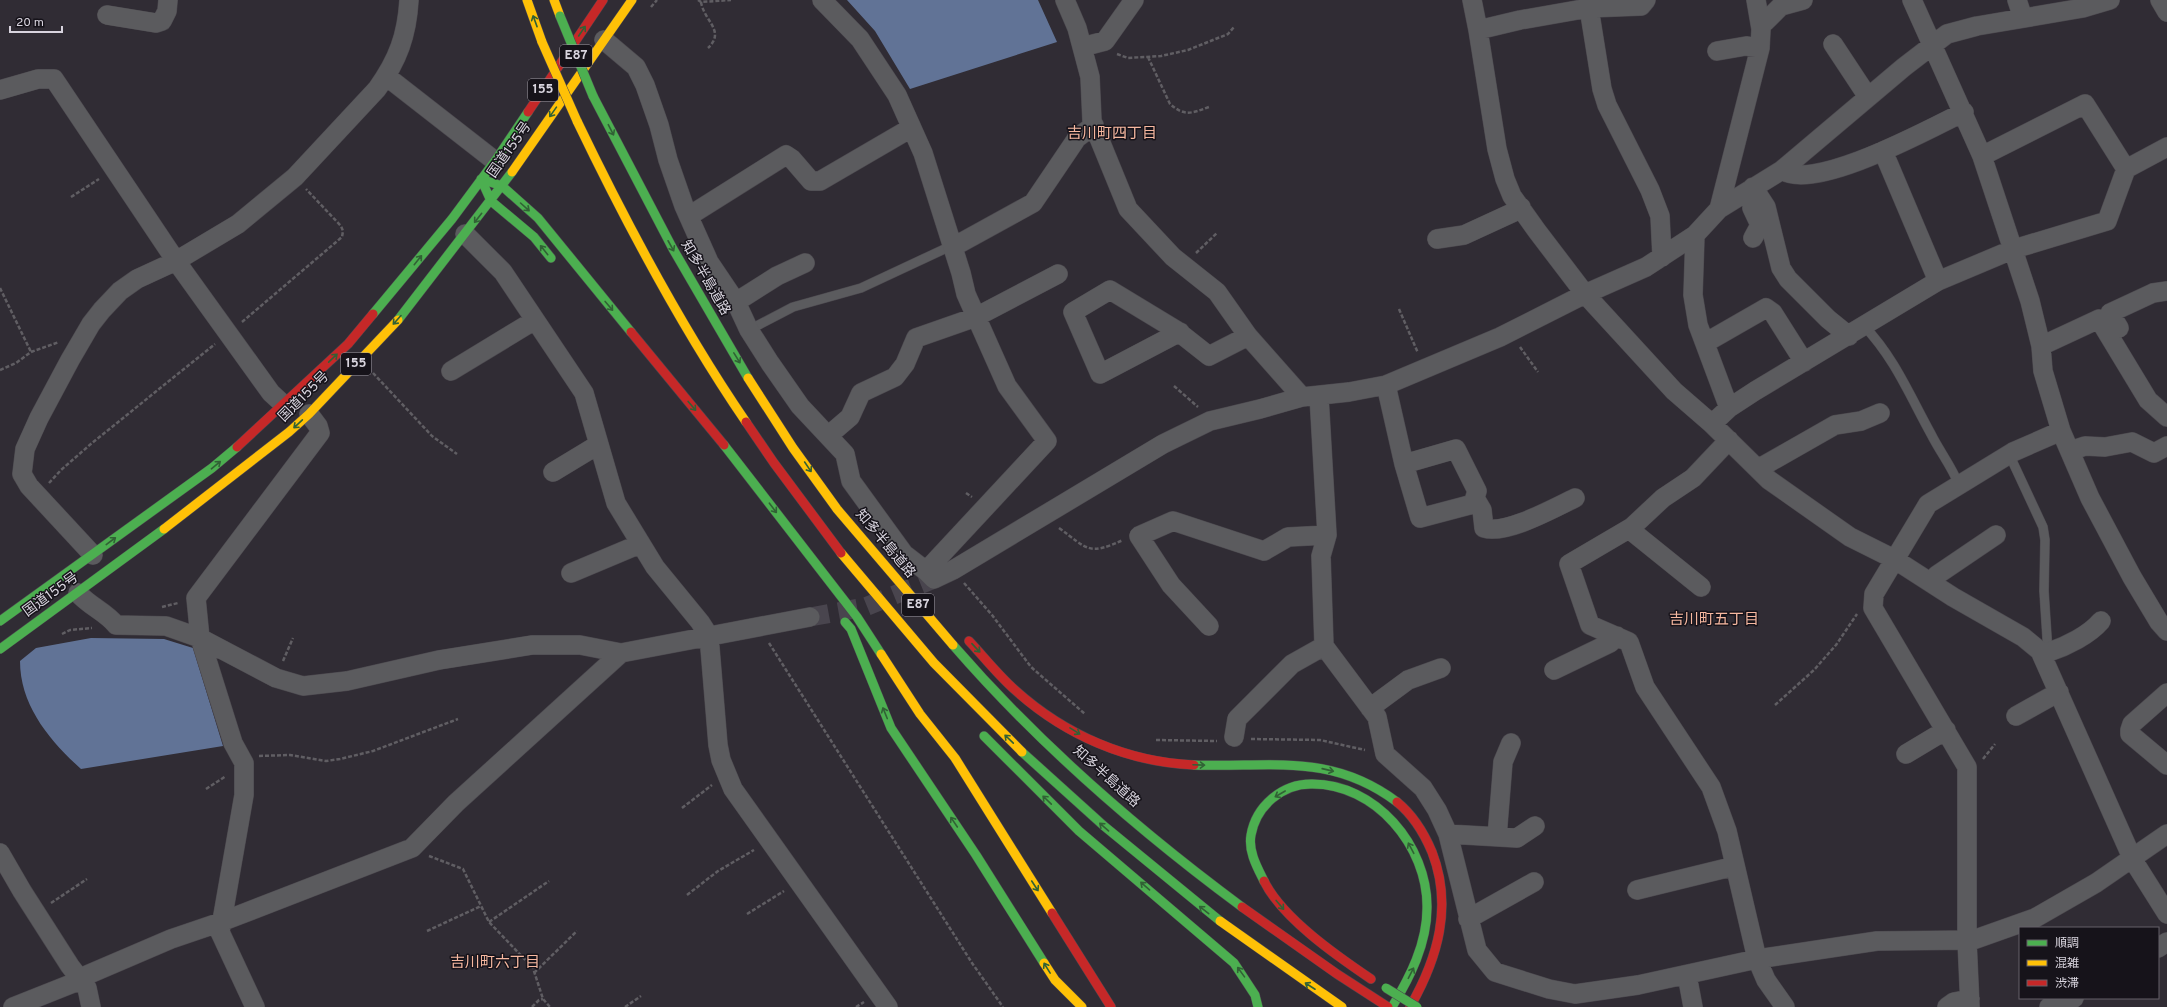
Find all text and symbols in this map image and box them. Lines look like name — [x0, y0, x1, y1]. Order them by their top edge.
scale bar — [10, 8, 62, 34]
text: 20 m — [16, 15, 44, 31]
one-way arrow — [530, 15, 538, 27]
one-way arrow — [578, 26, 586, 37]
road number: E87 — [560, 45, 592, 67]
road number: 155 — [528, 79, 558, 101]
one-way arrow — [549, 107, 557, 118]
street label: 国道155号 — [485, 119, 535, 181]
one-way arrow — [608, 124, 615, 136]
district label: 吉川町四丁目 — [1067, 125, 1157, 144]
one-way arrow — [520, 202, 530, 212]
one-way arrow — [473, 212, 482, 223]
street label: 知多半島道路 — [677, 237, 733, 319]
one-way arrow — [667, 240, 675, 252]
one-way arrow — [540, 244, 549, 255]
one-way arrow — [414, 255, 423, 266]
one-way arrow — [604, 301, 613, 312]
one-way arrow — [393, 315, 402, 325]
one-way arrow — [733, 352, 741, 364]
road number: 155 — [341, 353, 371, 375]
one-way arrow — [328, 354, 338, 363]
street label: 国道155号 — [275, 368, 333, 426]
one-way arrow — [687, 401, 696, 412]
one-way arrow — [293, 419, 303, 428]
one-way arrow — [211, 460, 221, 469]
one-way arrow — [804, 461, 812, 472]
one-way arrow — [768, 502, 777, 513]
street label: 知多半島道路 — [851, 506, 919, 582]
one-way arrow — [106, 537, 117, 546]
street label: 国道155号 — [20, 569, 82, 621]
road number: E87 — [902, 594, 934, 616]
district label: 吉川町五丁目 — [1669, 611, 1759, 630]
one-way arrow — [971, 643, 981, 653]
one-way arrow — [880, 707, 888, 719]
one-way arrow — [1069, 728, 1081, 736]
one-way arrow — [1004, 734, 1014, 744]
street label: 知多半島道路 — [1069, 743, 1143, 811]
one-way arrow — [1192, 762, 1205, 769]
one-way arrow — [1322, 766, 1335, 774]
one-way arrow — [1274, 790, 1286, 798]
one-way arrow — [1042, 795, 1052, 804]
one-way arrow — [950, 817, 958, 828]
one-way arrow — [1099, 823, 1109, 832]
one-way arrow — [1407, 842, 1415, 854]
one-way arrow — [1032, 880, 1040, 892]
one-way arrow — [1139, 881, 1150, 890]
one-way arrow — [1275, 900, 1284, 910]
one-way arrow — [1199, 906, 1210, 914]
legend — [2019, 927, 2159, 999]
text: 順調 — [2055, 936, 2079, 952]
district label: 吉川町六丁目 — [450, 954, 540, 973]
text: 混雑 — [2055, 956, 2079, 972]
one-way arrow — [1043, 962, 1051, 974]
one-way arrow — [1237, 967, 1245, 978]
one-way arrow — [1408, 967, 1415, 979]
text: 渋滞 — [2055, 976, 2079, 992]
one-way arrow — [1304, 982, 1315, 990]

